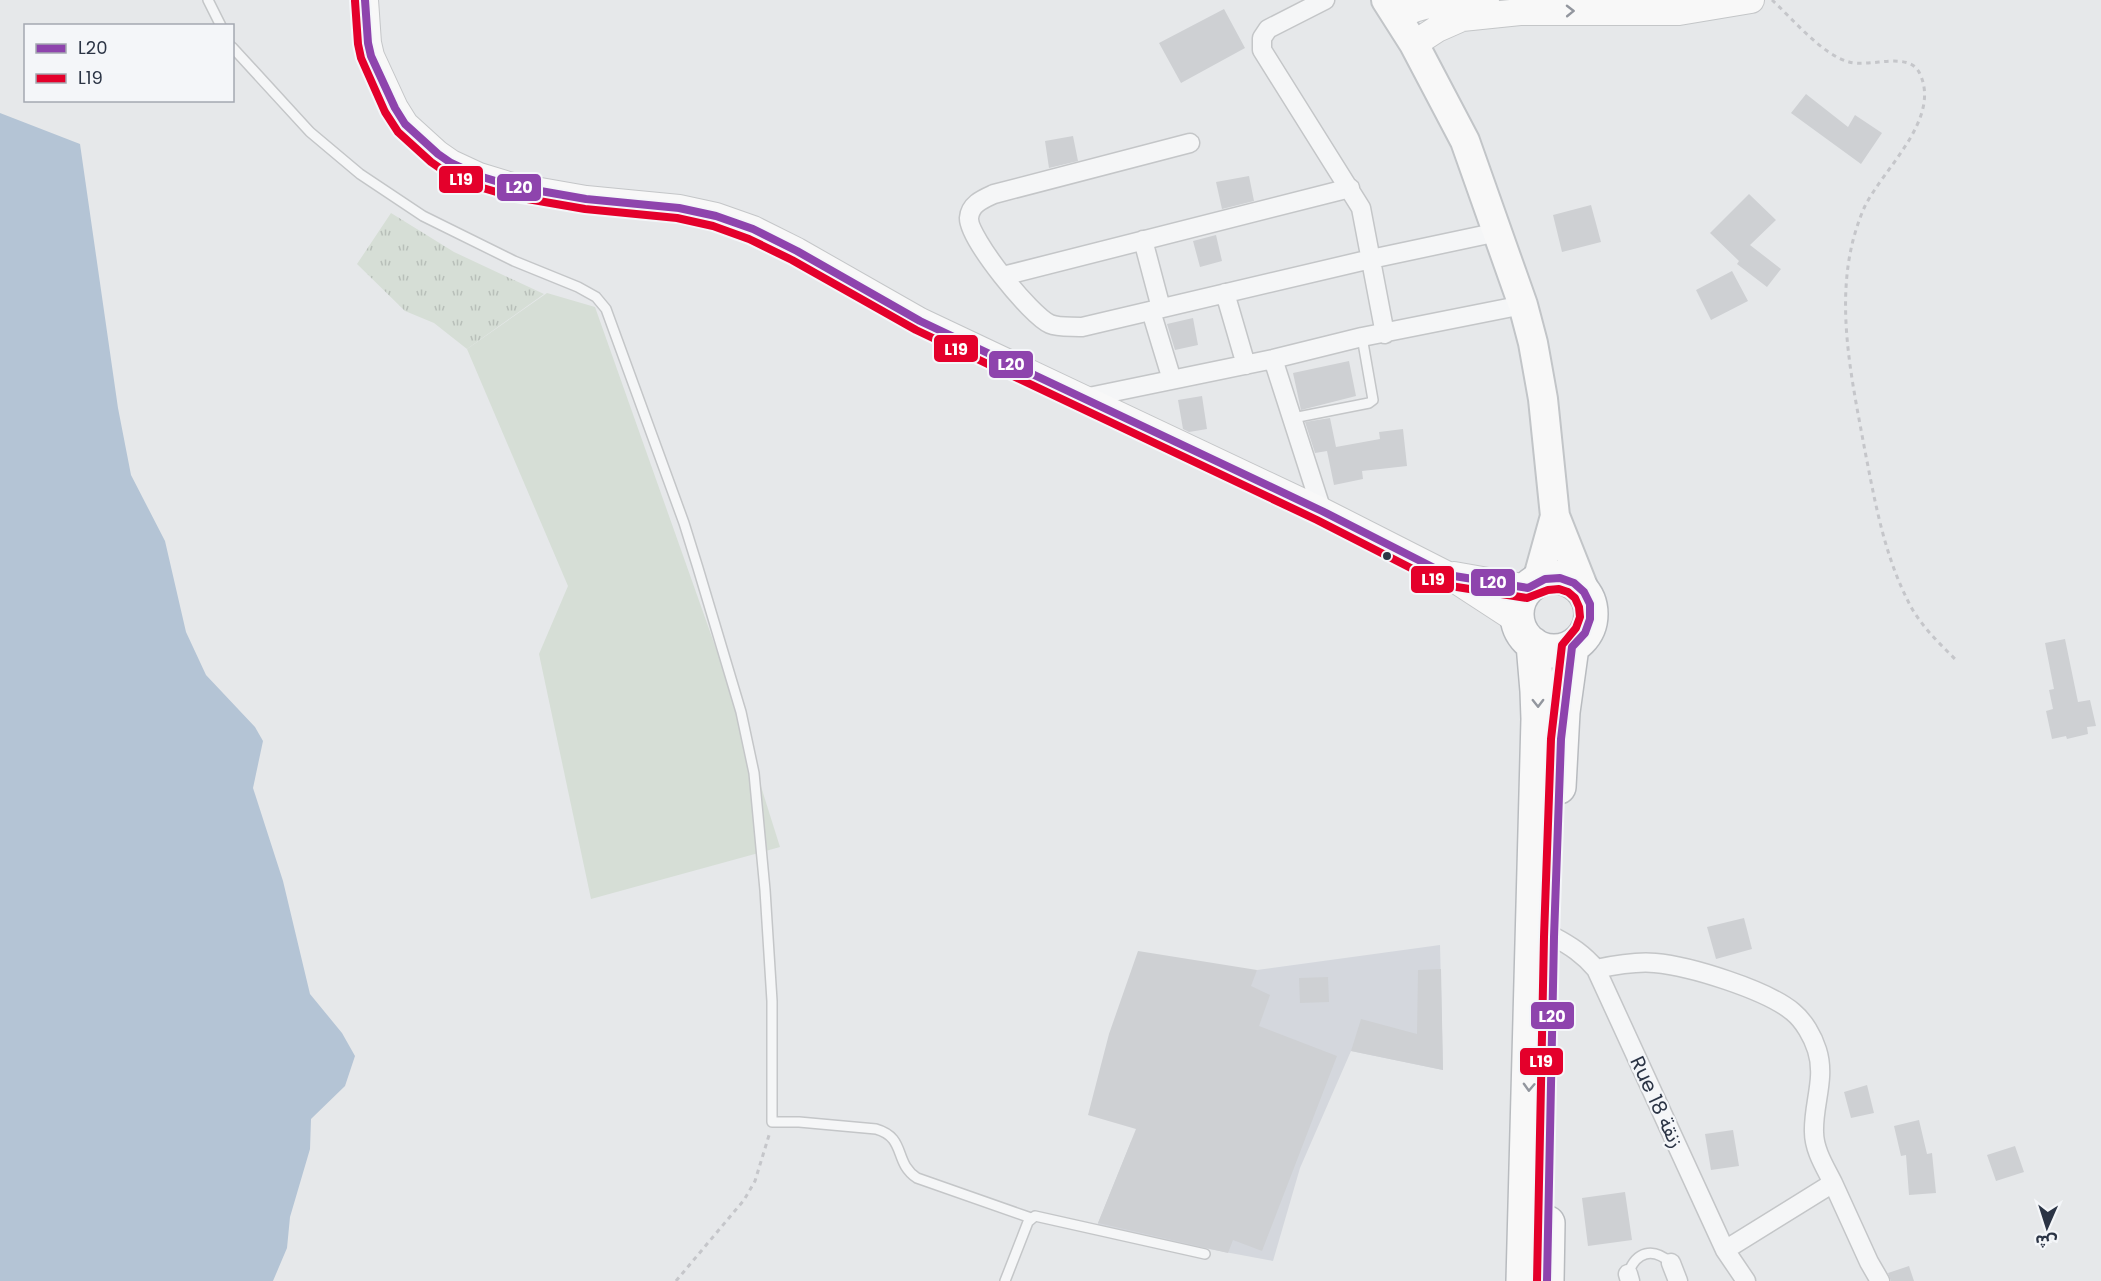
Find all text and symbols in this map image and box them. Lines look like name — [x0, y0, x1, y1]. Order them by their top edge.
one-way arrow — [1566, 5, 1575, 17]
legend — [24, 24, 234, 102]
text: L20 — [78, 35, 107, 60]
text: L19 — [78, 65, 103, 90]
line badge: L19 — [438, 165, 484, 194]
text: L19 — [449, 168, 473, 191]
line badge: L20 — [496, 173, 542, 202]
text: L20 — [505, 176, 533, 199]
line badge: L19 — [933, 334, 979, 363]
text: L19 — [944, 338, 968, 361]
line badge: L20 — [988, 350, 1034, 379]
text: L20 — [997, 353, 1025, 376]
unlabelled marker — [1381, 550, 1393, 562]
line badge: L19 — [1410, 565, 1455, 594]
text: L19 — [1421, 568, 1445, 591]
line badge: L20 — [1470, 568, 1516, 597]
text: L20 — [1479, 571, 1507, 594]
one-way arrow — [1531, 698, 1544, 707]
line badge: L20 — [1530, 1001, 1575, 1030]
text: L20 — [1538, 1005, 1566, 1028]
line badge: L19 — [1519, 1047, 1564, 1076]
text: L19 — [1529, 1050, 1553, 1073]
street label: Rue 18 زنقة — [1623, 1051, 1691, 1153]
one-way arrow — [1523, 1082, 1535, 1091]
north arrow — [2017, 1197, 2077, 1257]
text: ش — [2035, 1229, 2058, 1254]

